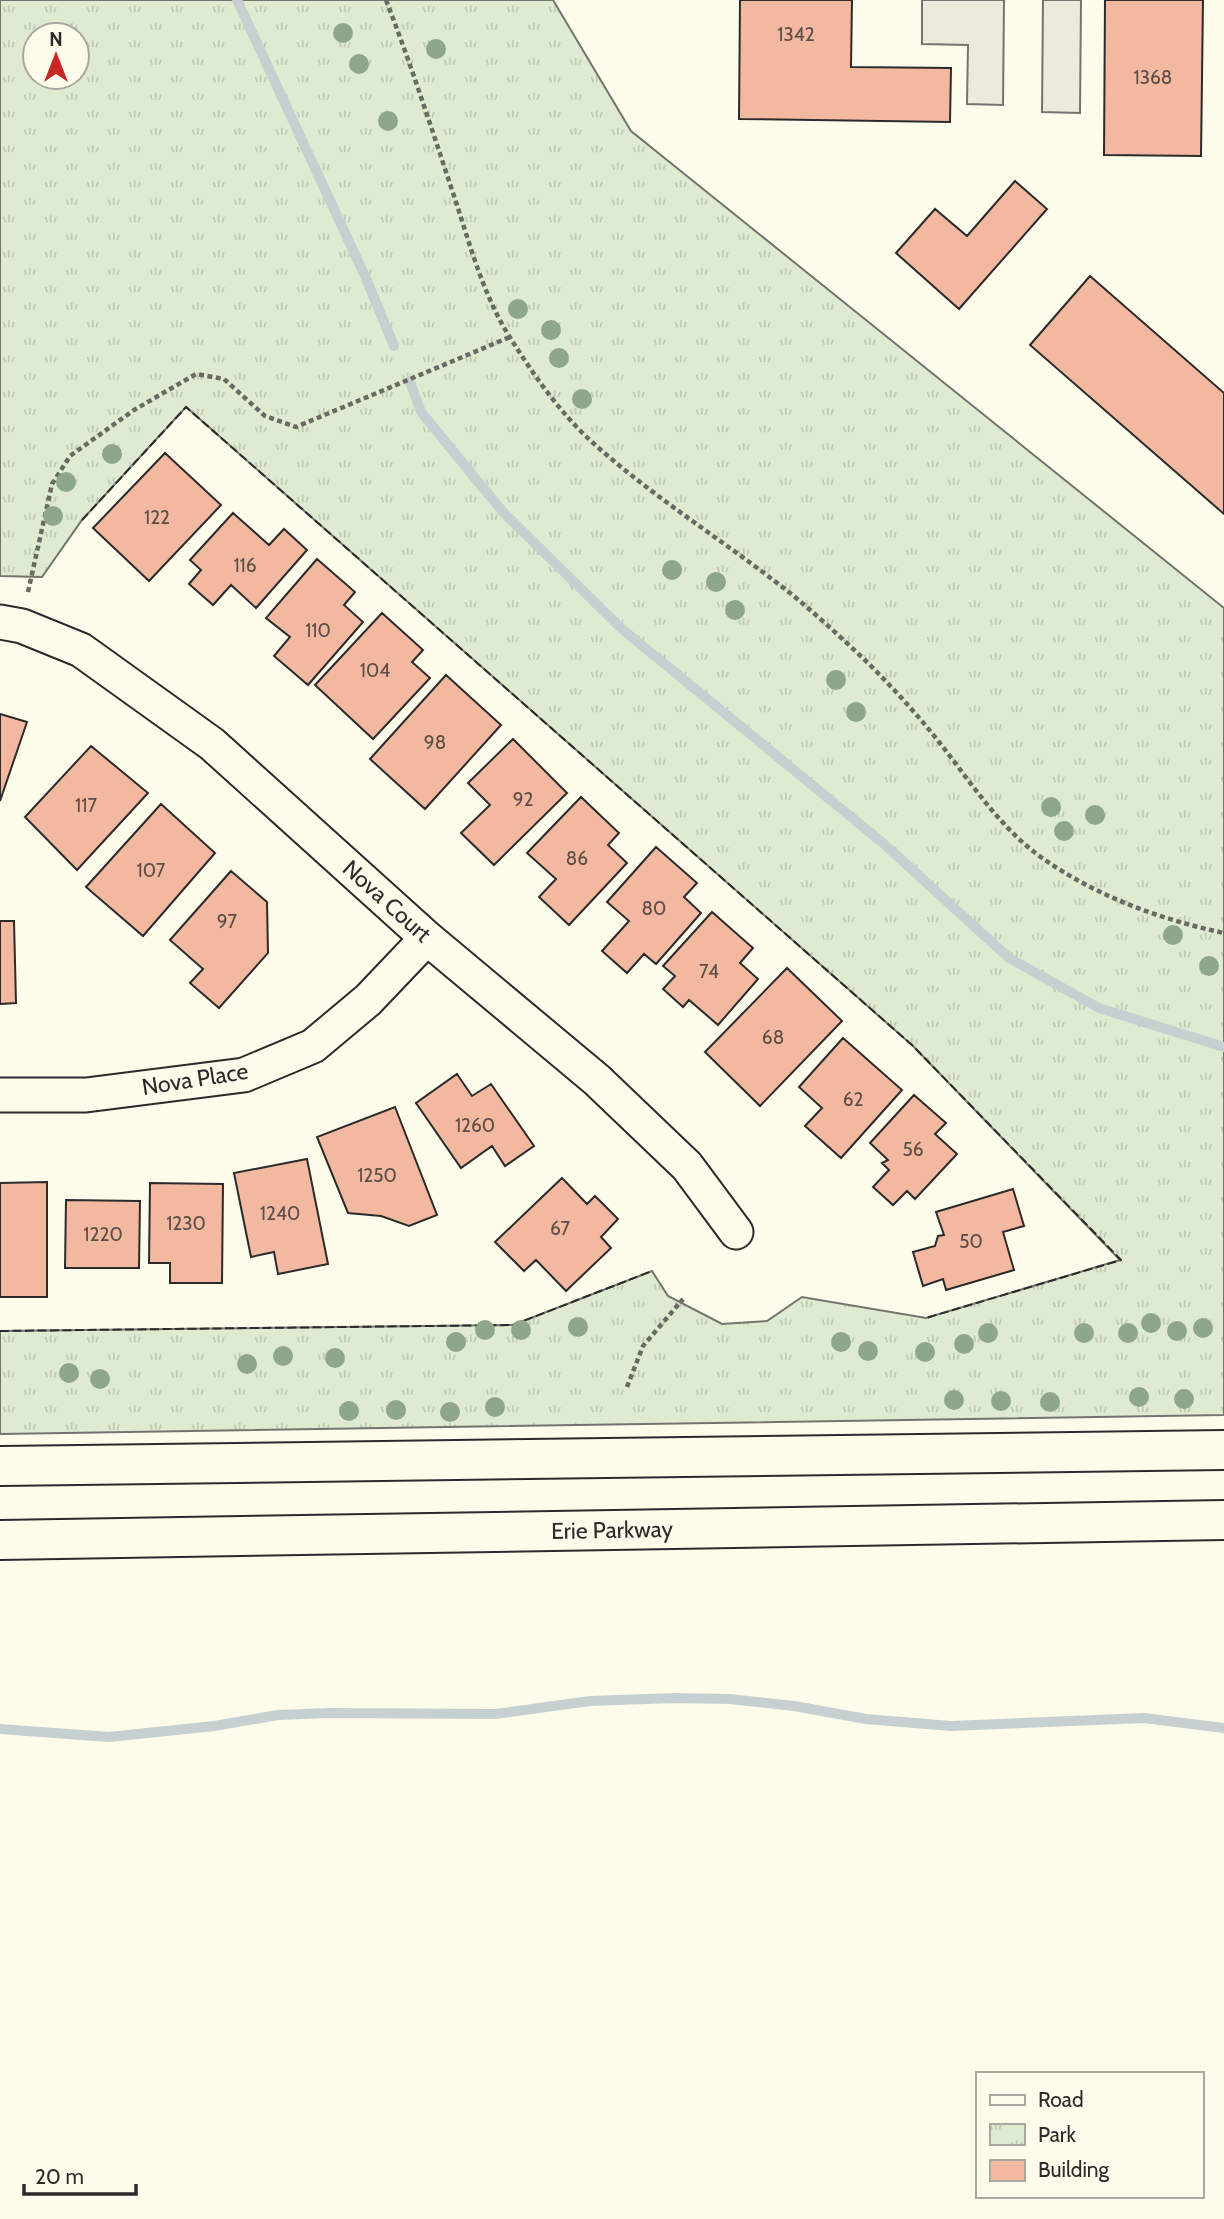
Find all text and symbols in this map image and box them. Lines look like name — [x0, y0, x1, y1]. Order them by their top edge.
north arrow — [21, 21, 91, 91]
house number: 1342 — [777, 23, 815, 46]
text: N — [49, 28, 63, 51]
house number: 1368 — [1134, 66, 1172, 89]
house number: 122 — [144, 506, 170, 529]
house number: 116 — [233, 554, 257, 577]
house number: 110 — [305, 619, 331, 642]
house number: 104 — [360, 659, 390, 682]
house number: 98 — [424, 731, 446, 754]
house number: 92 — [513, 788, 533, 811]
house number: 117 — [75, 794, 97, 817]
house number: 86 — [566, 847, 588, 870]
street label: Nova Court — [337, 854, 437, 948]
house number: 107 — [137, 859, 166, 882]
house number: 80 — [642, 897, 666, 920]
house number: 97 — [217, 910, 238, 933]
house number: 74 — [699, 960, 719, 983]
house number: 68 — [762, 1026, 784, 1049]
street label: Nova Place — [140, 1057, 250, 1101]
house number: 62 — [843, 1088, 863, 1111]
house number: 1260 — [455, 1114, 495, 1137]
house number: 56 — [902, 1138, 924, 1161]
house number: 1250 — [357, 1164, 397, 1187]
house number: 1240 — [260, 1202, 300, 1225]
house number: 1230 — [166, 1212, 206, 1235]
house number: 67 — [550, 1217, 571, 1240]
house number: 1220 — [83, 1223, 123, 1246]
house number: 50 — [959, 1230, 983, 1253]
street label: Erie Parkway — [551, 1515, 674, 1545]
legend — [976, 2072, 1203, 2198]
text: Road — [1038, 2087, 1084, 2112]
text: Park — [1038, 2122, 1076, 2147]
scale bar — [24, 2152, 136, 2196]
text: Building — [1038, 2157, 1110, 2182]
text: 20 m — [35, 2164, 84, 2189]

